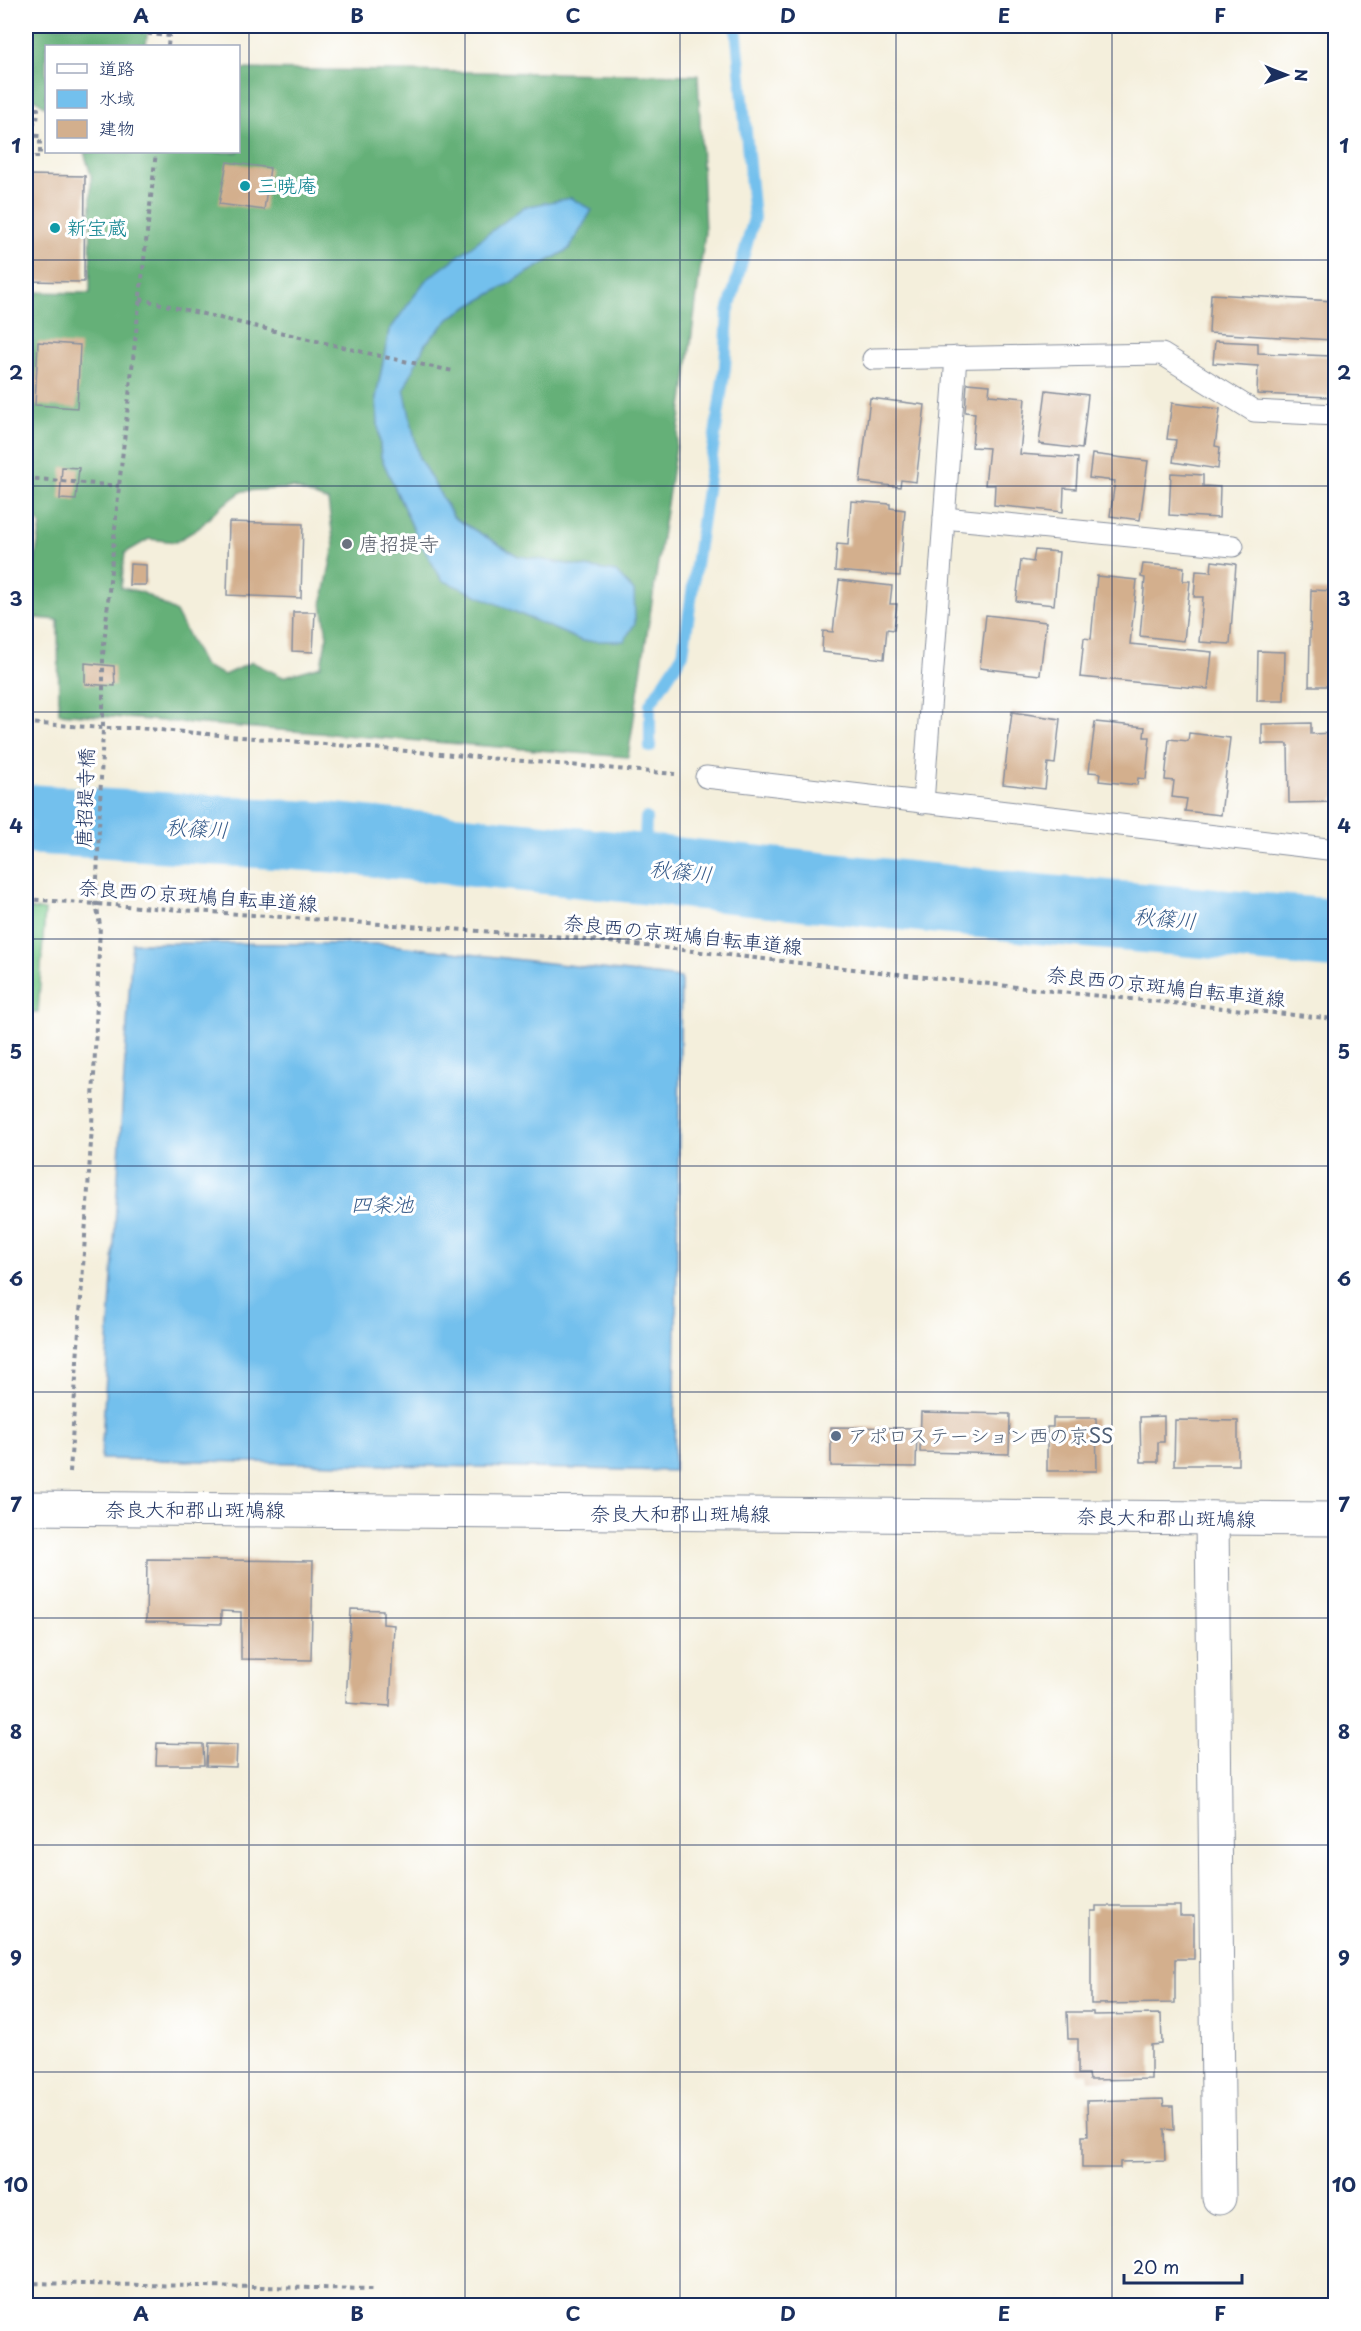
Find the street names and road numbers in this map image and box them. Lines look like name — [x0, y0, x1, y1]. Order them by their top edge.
street label: 唐招提寺橋 — [67, 747, 101, 848]
street label: 奈良西の京斑鳩自転車道線 — [77, 872, 319, 918]
street label: 奈良西の京斑鳩自転車道線 — [562, 907, 804, 961]
street label: 奈良西の京斑鳩自転車道線 — [1045, 959, 1287, 1013]
street label: 奈良大和郡山斑鳩線 — [105, 1494, 285, 1524]
street label: 奈良大和郡山斑鳩線 — [590, 1498, 770, 1528]
street label: 奈良大和郡山斑鳩線 — [1076, 1500, 1256, 1534]

